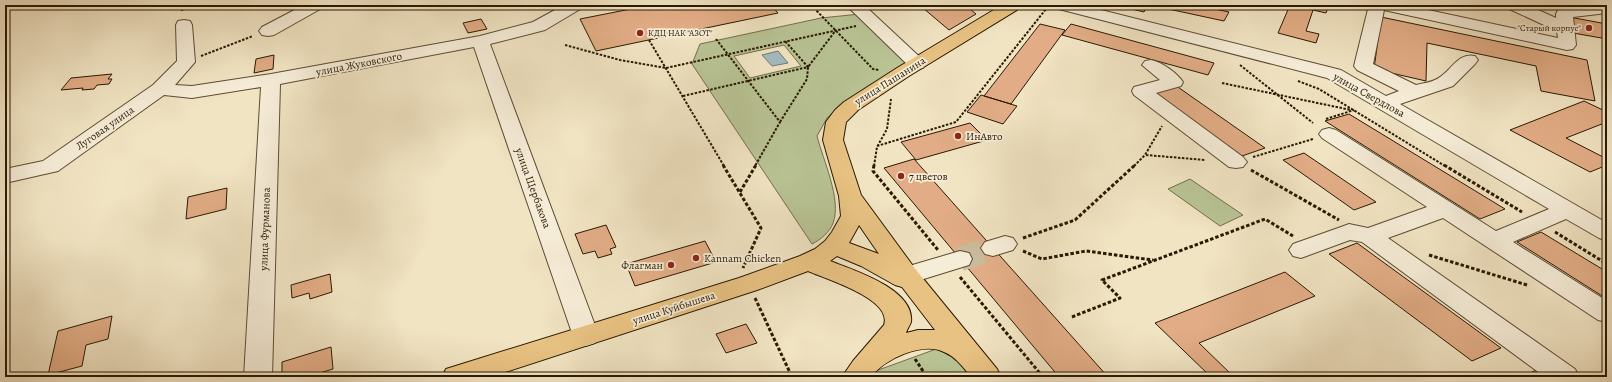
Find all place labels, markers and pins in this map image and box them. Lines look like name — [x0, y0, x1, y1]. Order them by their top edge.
place label: "Старый корпус" — [1517, 22, 1581, 34]
marker: "Старый корпус" — [1584, 23, 1594, 33]
place label: КДЦ НАК "АЗОТ" — [648, 27, 713, 39]
marker: КДЦ НАК "АЗОТ" — [635, 28, 645, 38]
place label: ИнАвто — [966, 129, 1003, 144]
marker: ИнАвто — [953, 131, 963, 141]
place label: 7 цветов — [909, 169, 948, 184]
marker: 7 цветов — [896, 171, 906, 181]
place label: Kannam Chicken — [704, 251, 781, 266]
marker: Kannam Chicken — [691, 253, 701, 263]
place label: Флагман — [621, 258, 663, 273]
marker: Флагман — [666, 260, 676, 270]

